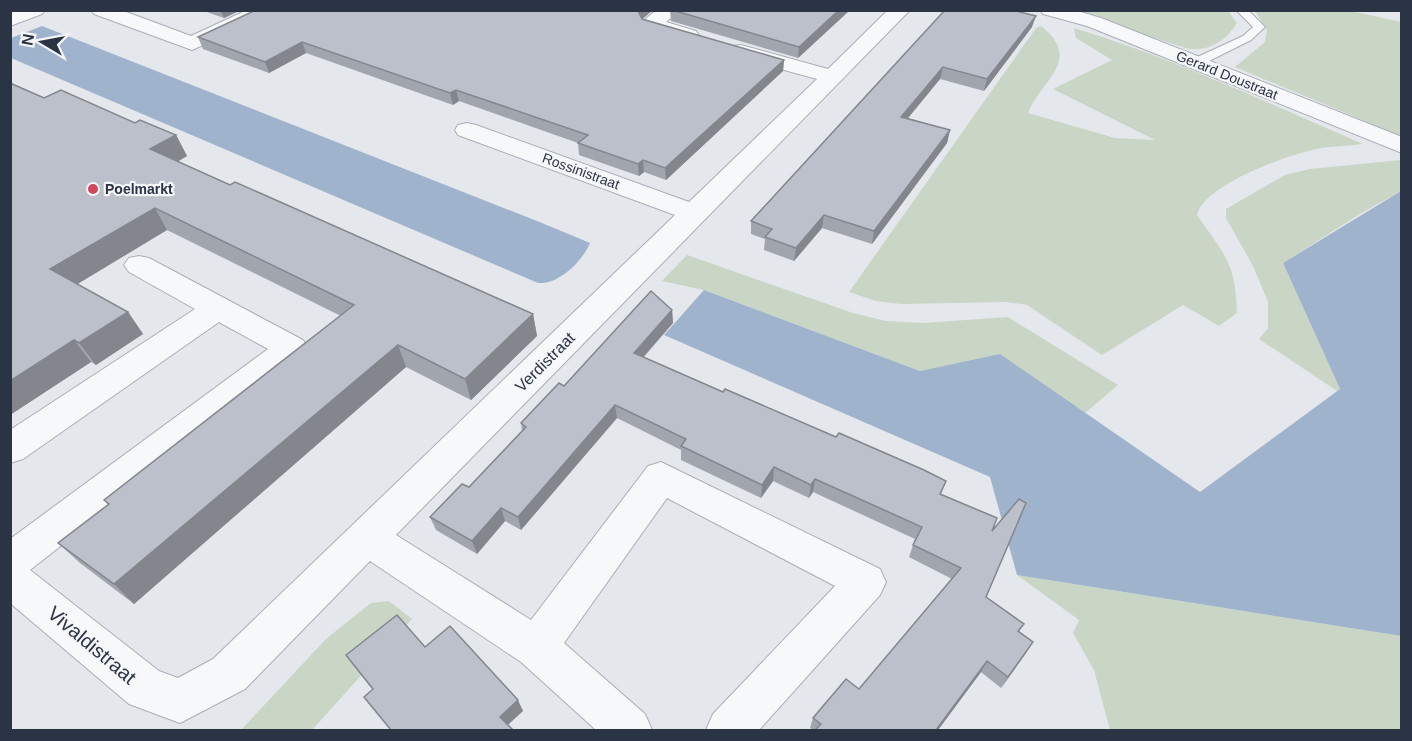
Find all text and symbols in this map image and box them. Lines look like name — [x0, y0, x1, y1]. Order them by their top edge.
north arrow — [12, 12, 72, 72]
text: N — [18, 32, 37, 47]
street label: Gerard Doustraat — [1174, 47, 1280, 103]
street label: Rossinistraat — [540, 150, 622, 192]
place label: Poelmarkt — [105, 181, 173, 197]
marker: Poelmarkt — [86, 182, 100, 196]
street label: Verdistraat — [512, 329, 578, 395]
street label: Vivaldistraat — [43, 602, 141, 689]

